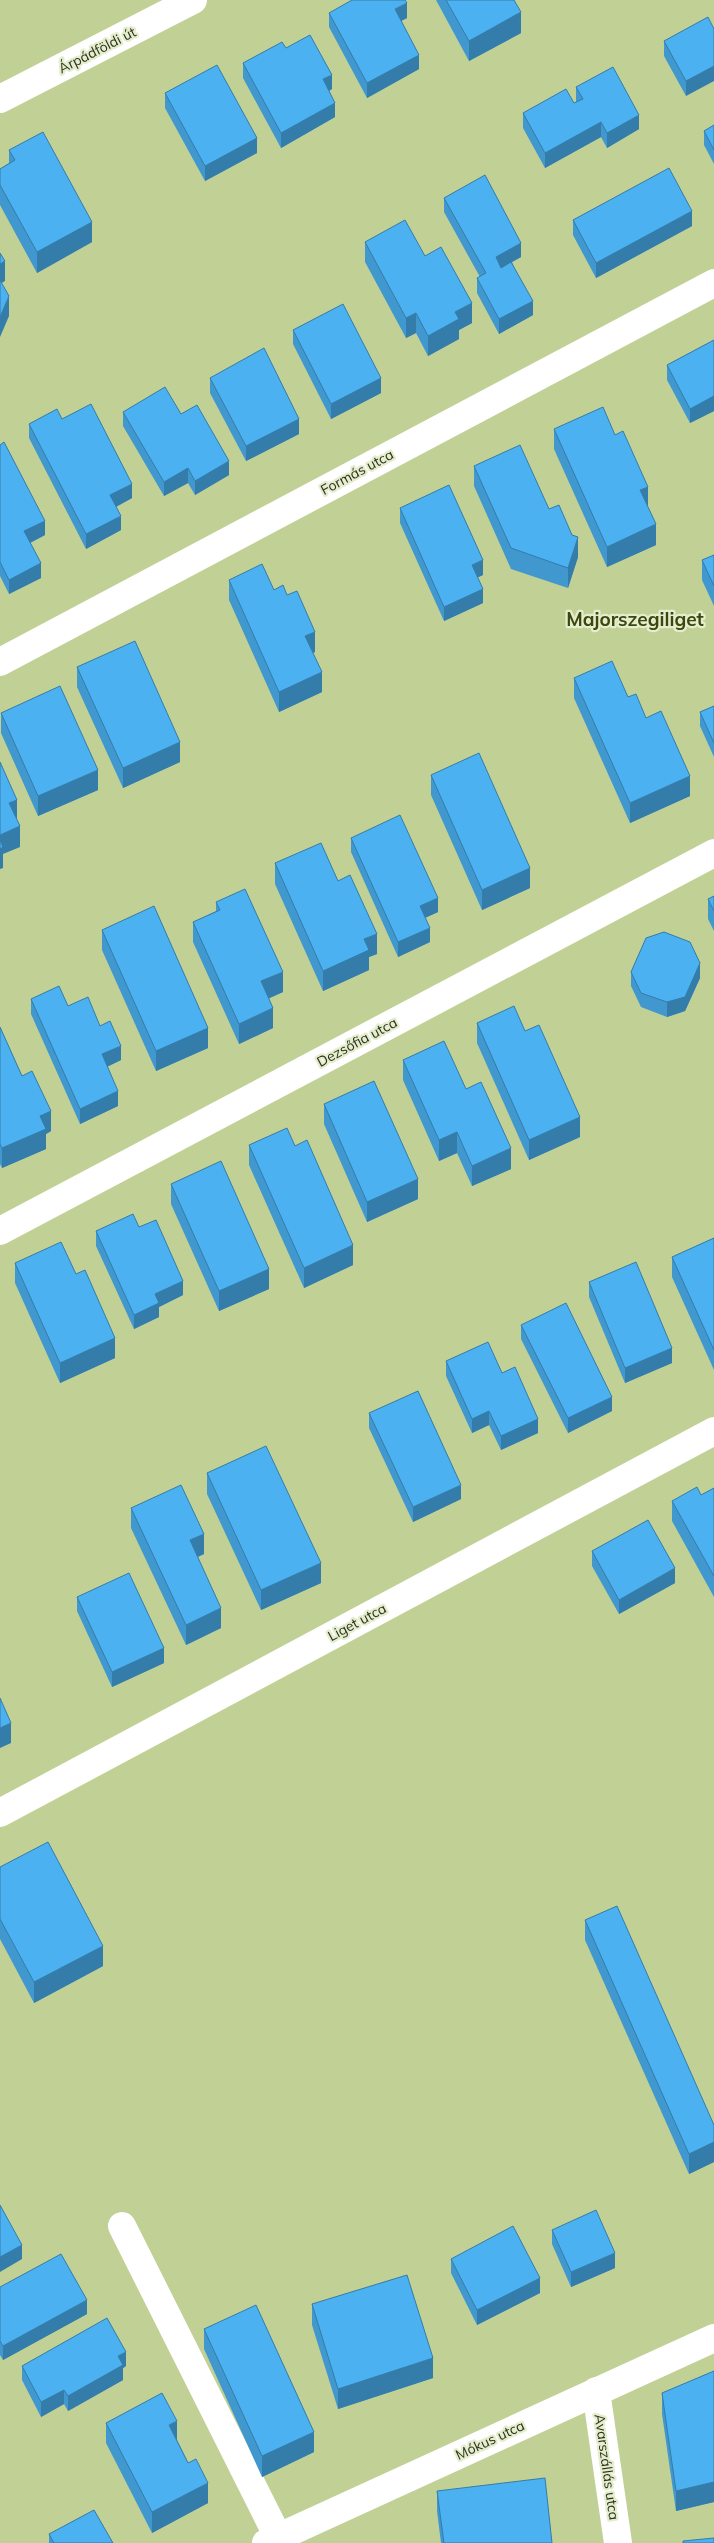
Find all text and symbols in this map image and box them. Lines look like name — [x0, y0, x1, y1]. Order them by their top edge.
street label: Árpádföldi út — [55, 23, 139, 77]
street label: Formás utca — [317, 445, 397, 499]
district label: Majorszegiliget — [566, 607, 704, 631]
street label: Dezsőfia utca — [314, 1013, 400, 1071]
street label: Liget utca — [325, 1599, 389, 1645]
street label: Avarszállás utca — [591, 2413, 623, 2521]
street label: Mókus utca — [453, 2416, 527, 2464]

